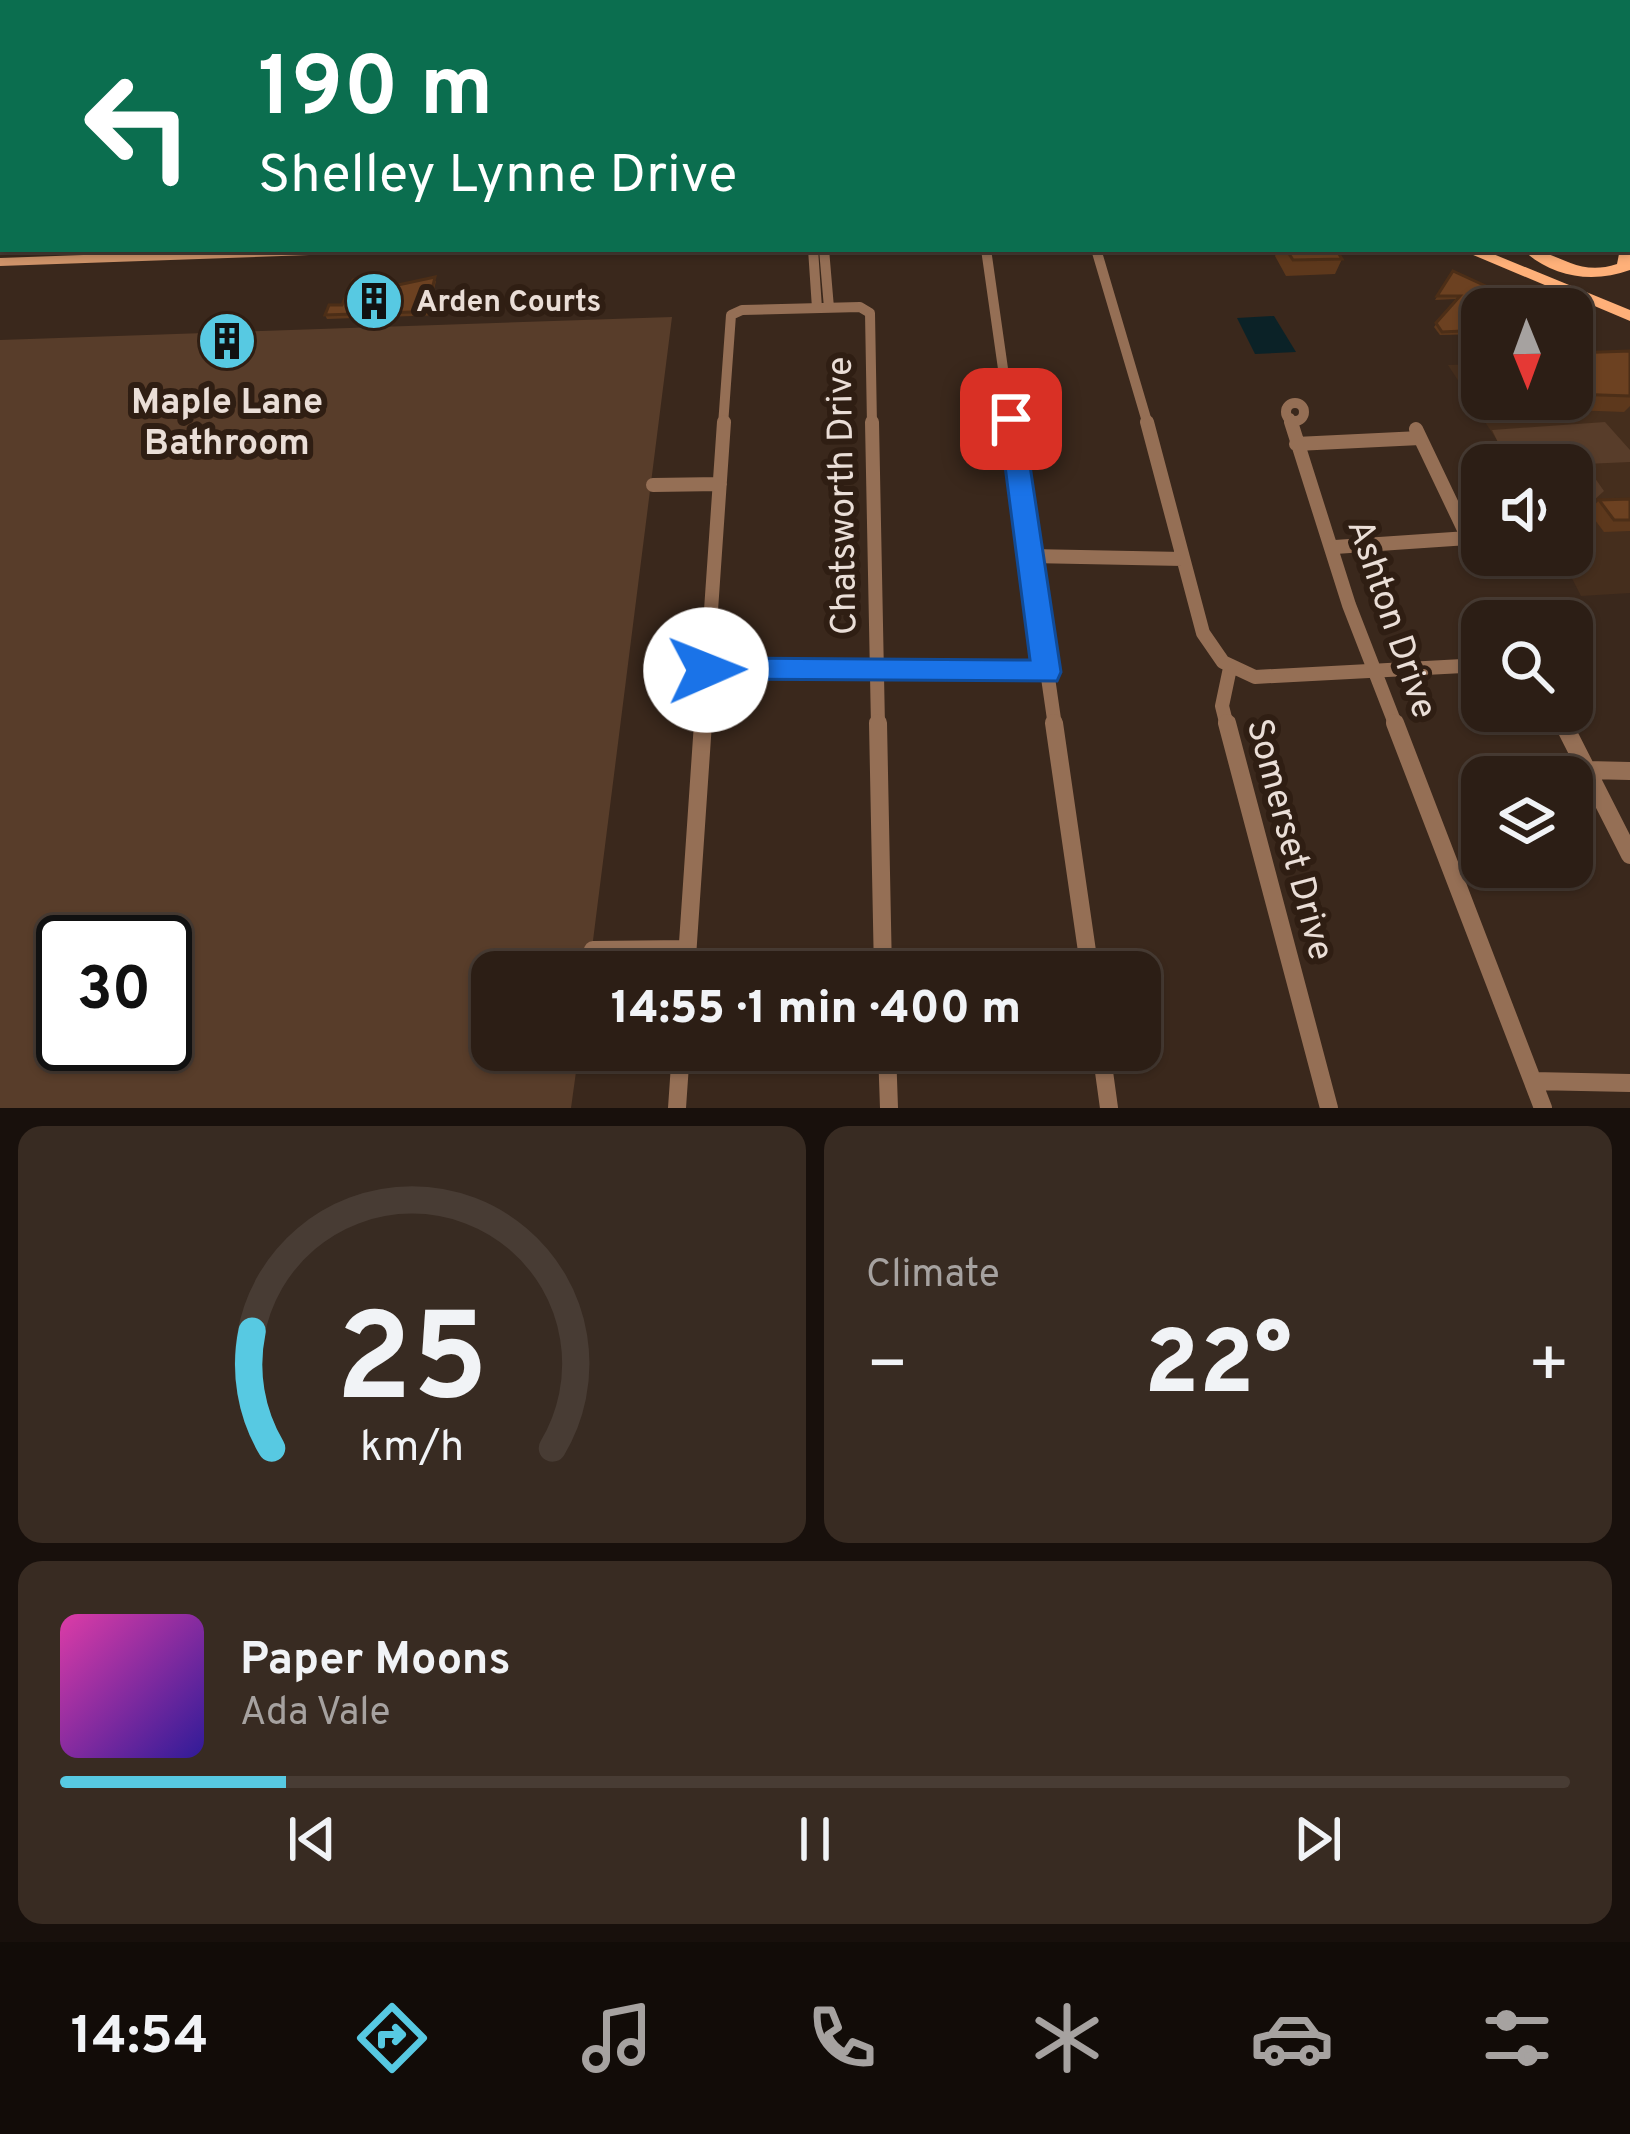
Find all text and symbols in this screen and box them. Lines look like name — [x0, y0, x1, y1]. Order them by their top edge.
text: 190 m — [258, 39, 493, 145]
icon: left — [60, 48, 216, 204]
text: Shelley Lynne Drive — [258, 143, 737, 212]
building icon: Arden Courts — [343, 270, 405, 332]
place label: Arden Courts — [416, 285, 601, 322]
north arrow — [1461, 288, 1593, 420]
map controls — [1461, 288, 1593, 888]
building icon: Maple Lane Bathroom — [196, 310, 258, 372]
street label: Chatsworth Drive — [819, 356, 869, 636]
pin — [960, 368, 1062, 470]
place label: Maple Lane Bathroom — [131, 381, 323, 468]
icon: arrive — [978, 386, 1044, 452]
button: sound — [1461, 444, 1593, 576]
street label: Ashton Drive — [1335, 513, 1446, 725]
button: search — [1461, 600, 1593, 732]
position arrow — [643, 607, 769, 733]
street label: Somerset Drive — [1234, 714, 1342, 966]
button: layers — [1461, 756, 1593, 888]
speed limit sign: 30 — [36, 915, 192, 1071]
text: 14:55 · 1 min · 400 m — [611, 982, 1021, 1039]
text: Climate — [866, 1252, 1000, 1301]
text: 25 — [336, 1287, 488, 1445]
text: 22° — [1144, 1312, 1292, 1425]
text: − — [866, 1327, 909, 1410]
text: + — [1527, 1327, 1570, 1410]
text: km/h — [360, 1421, 464, 1475]
text: Paper Moons — [240, 1633, 511, 1690]
text: Ada Vale — [240, 1690, 391, 1739]
icon: previous — [279, 1806, 345, 1872]
icon: pause — [782, 1806, 848, 1872]
icon: next — [1285, 1806, 1351, 1872]
icon: directions — [350, 1996, 434, 2080]
icon: music — [575, 1996, 659, 2080]
icon: phone — [800, 1996, 884, 2080]
icon: climate — [1025, 1996, 1109, 2080]
icon: car — [1250, 1996, 1334, 2080]
icon: filters — [1475, 1996, 1559, 2080]
text: 14:54 — [71, 2004, 209, 2073]

